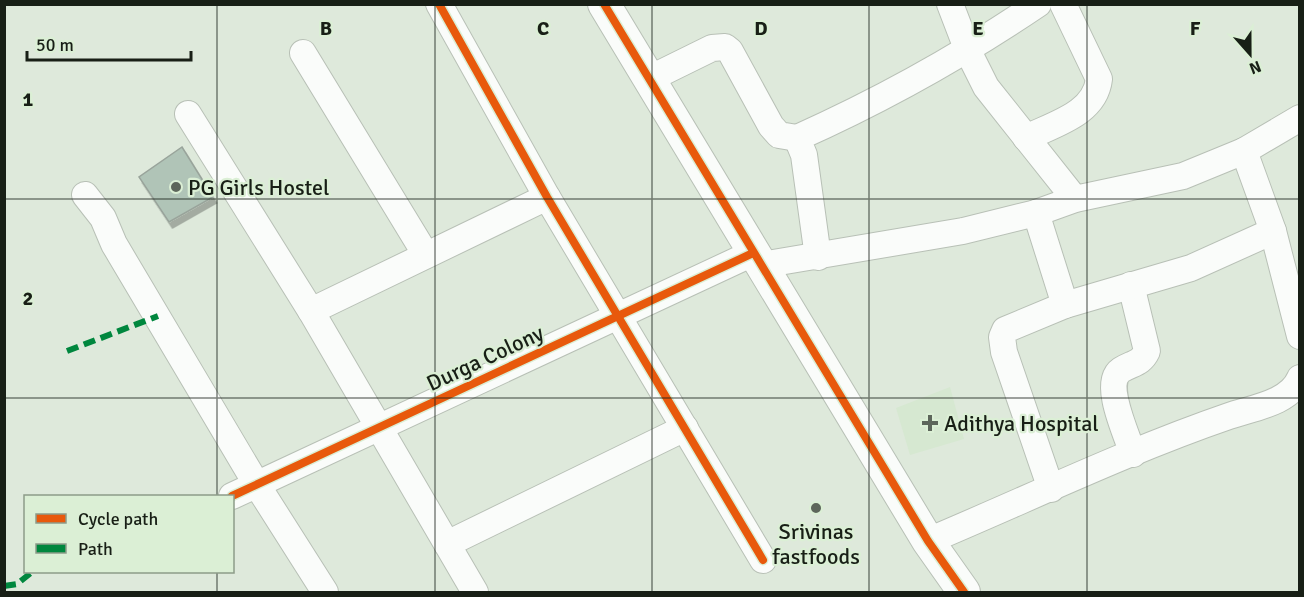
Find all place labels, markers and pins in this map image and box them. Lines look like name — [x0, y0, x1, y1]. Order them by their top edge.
place label: PG Girls Hostel — [188, 174, 329, 201]
marker: PG Girls Hostel — [169, 180, 183, 194]
place label: Adithya Hospital — [944, 410, 1099, 437]
marker: Adithya Hospital — [921, 414, 939, 432]
marker: Srivinas fastfoods — [809, 501, 823, 515]
place label: Srivinas fastfoods — [772, 518, 860, 570]

